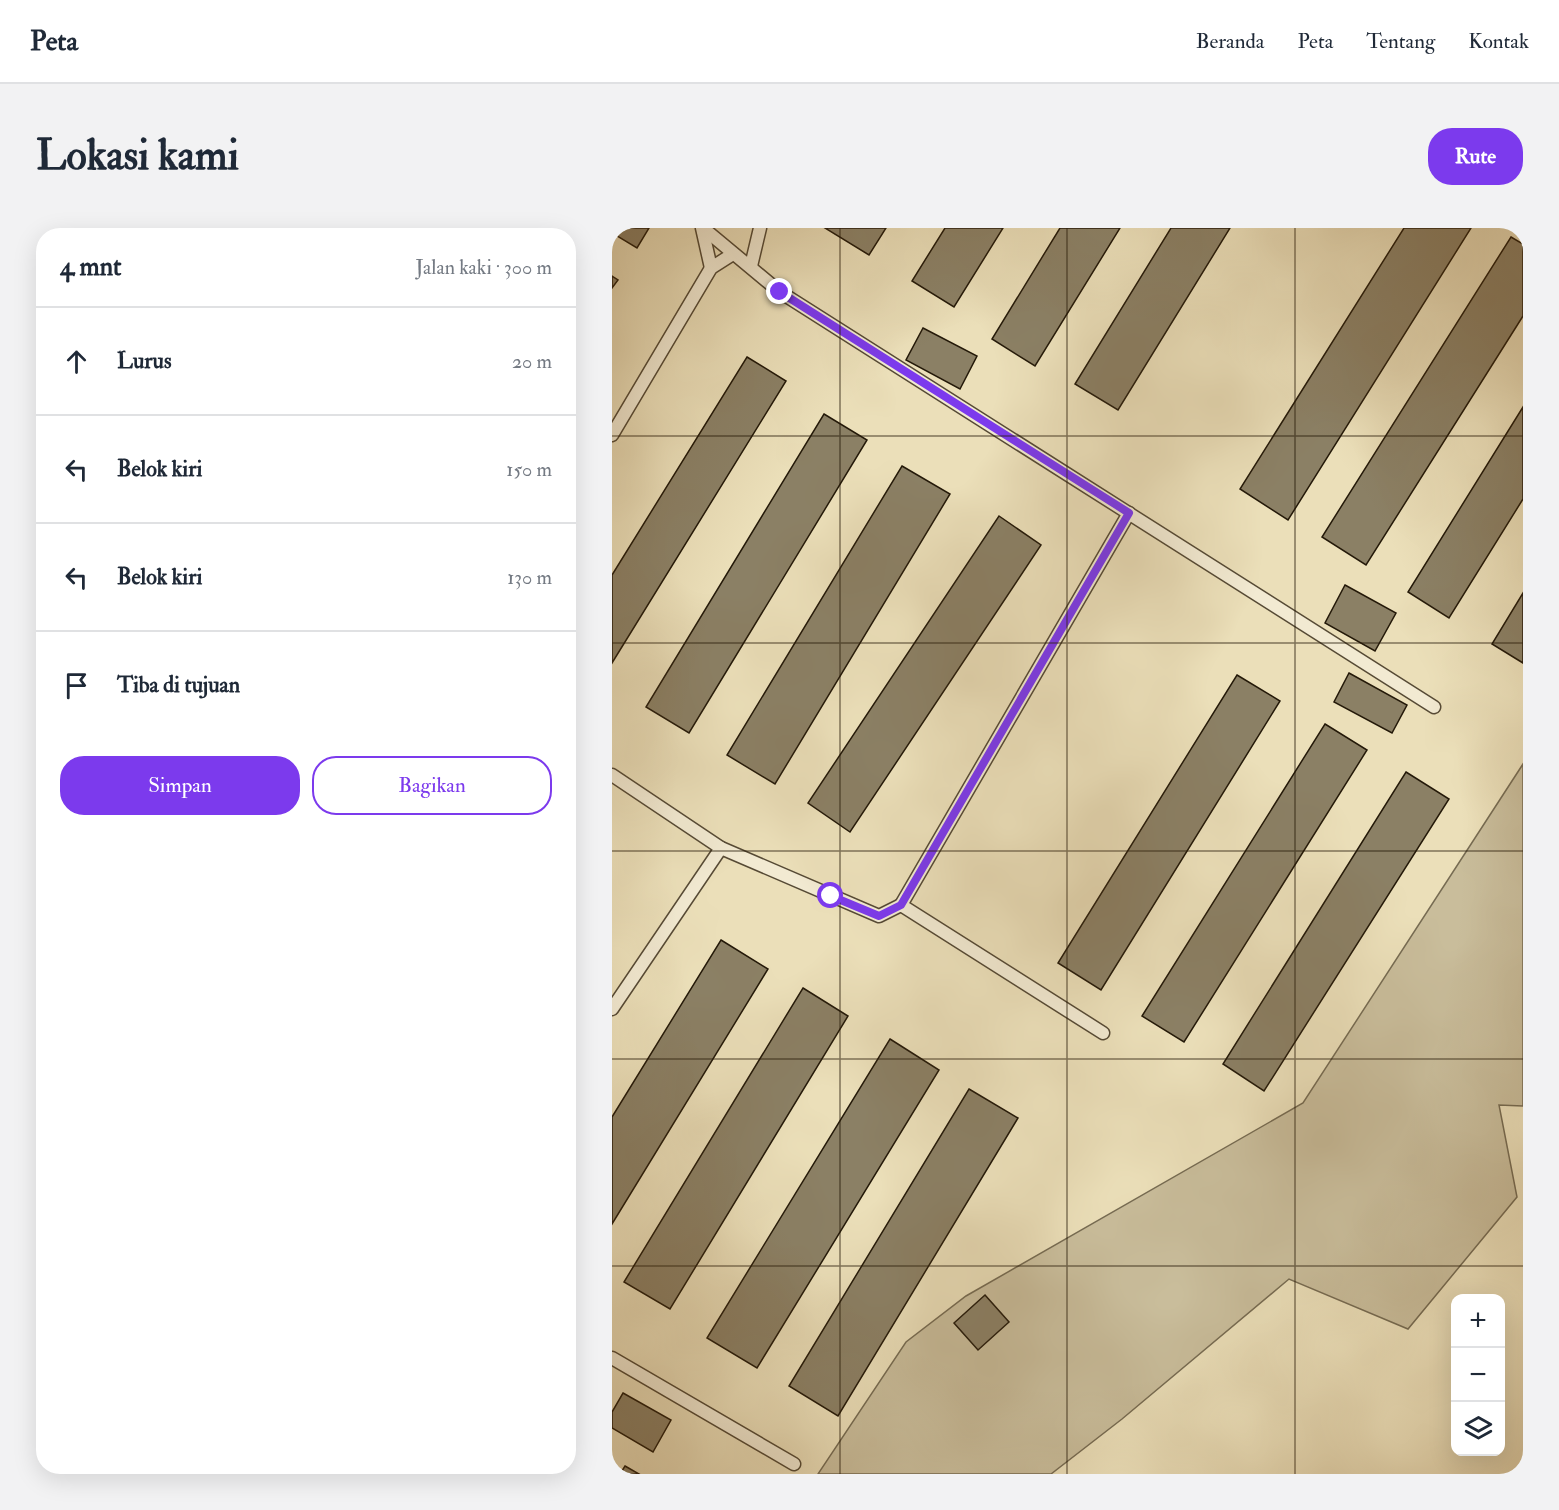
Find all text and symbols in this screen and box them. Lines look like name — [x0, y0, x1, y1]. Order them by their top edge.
text: Peta — [30, 24, 78, 59]
text: Beranda — [1196, 28, 1264, 55]
text: Peta — [1297, 28, 1333, 55]
text: Tentang — [1366, 28, 1435, 55]
text: Kontak — [1468, 28, 1529, 55]
button: Rute — [1428, 128, 1523, 185]
text: Lokasi kami — [36, 130, 239, 182]
text: 4 mnt — [60, 251, 121, 283]
text: Jalan kaki · 300 m — [415, 255, 552, 280]
route end — [766, 278, 792, 304]
icon: ahead — [60, 345, 93, 378]
text: Lurus — [117, 347, 171, 375]
text: 20 m — [512, 349, 552, 374]
icon: left — [60, 453, 93, 486]
text: Belok kiri — [117, 455, 202, 483]
text: 150 m — [506, 457, 552, 482]
icon: left — [60, 561, 93, 594]
text: Belok kiri — [117, 563, 202, 591]
text: 130 m — [507, 565, 552, 590]
icon: arrive — [60, 669, 93, 702]
text: Tiba di tujuan — [117, 671, 240, 699]
button: Simpan — [60, 756, 300, 815]
button: Bagikan — [312, 756, 552, 815]
route start — [817, 882, 843, 908]
map controls — [1451, 1294, 1505, 1456]
button: + — [1451, 1294, 1505, 1348]
button: − — [1451, 1348, 1505, 1402]
button: layers — [1451, 1402, 1505, 1456]

